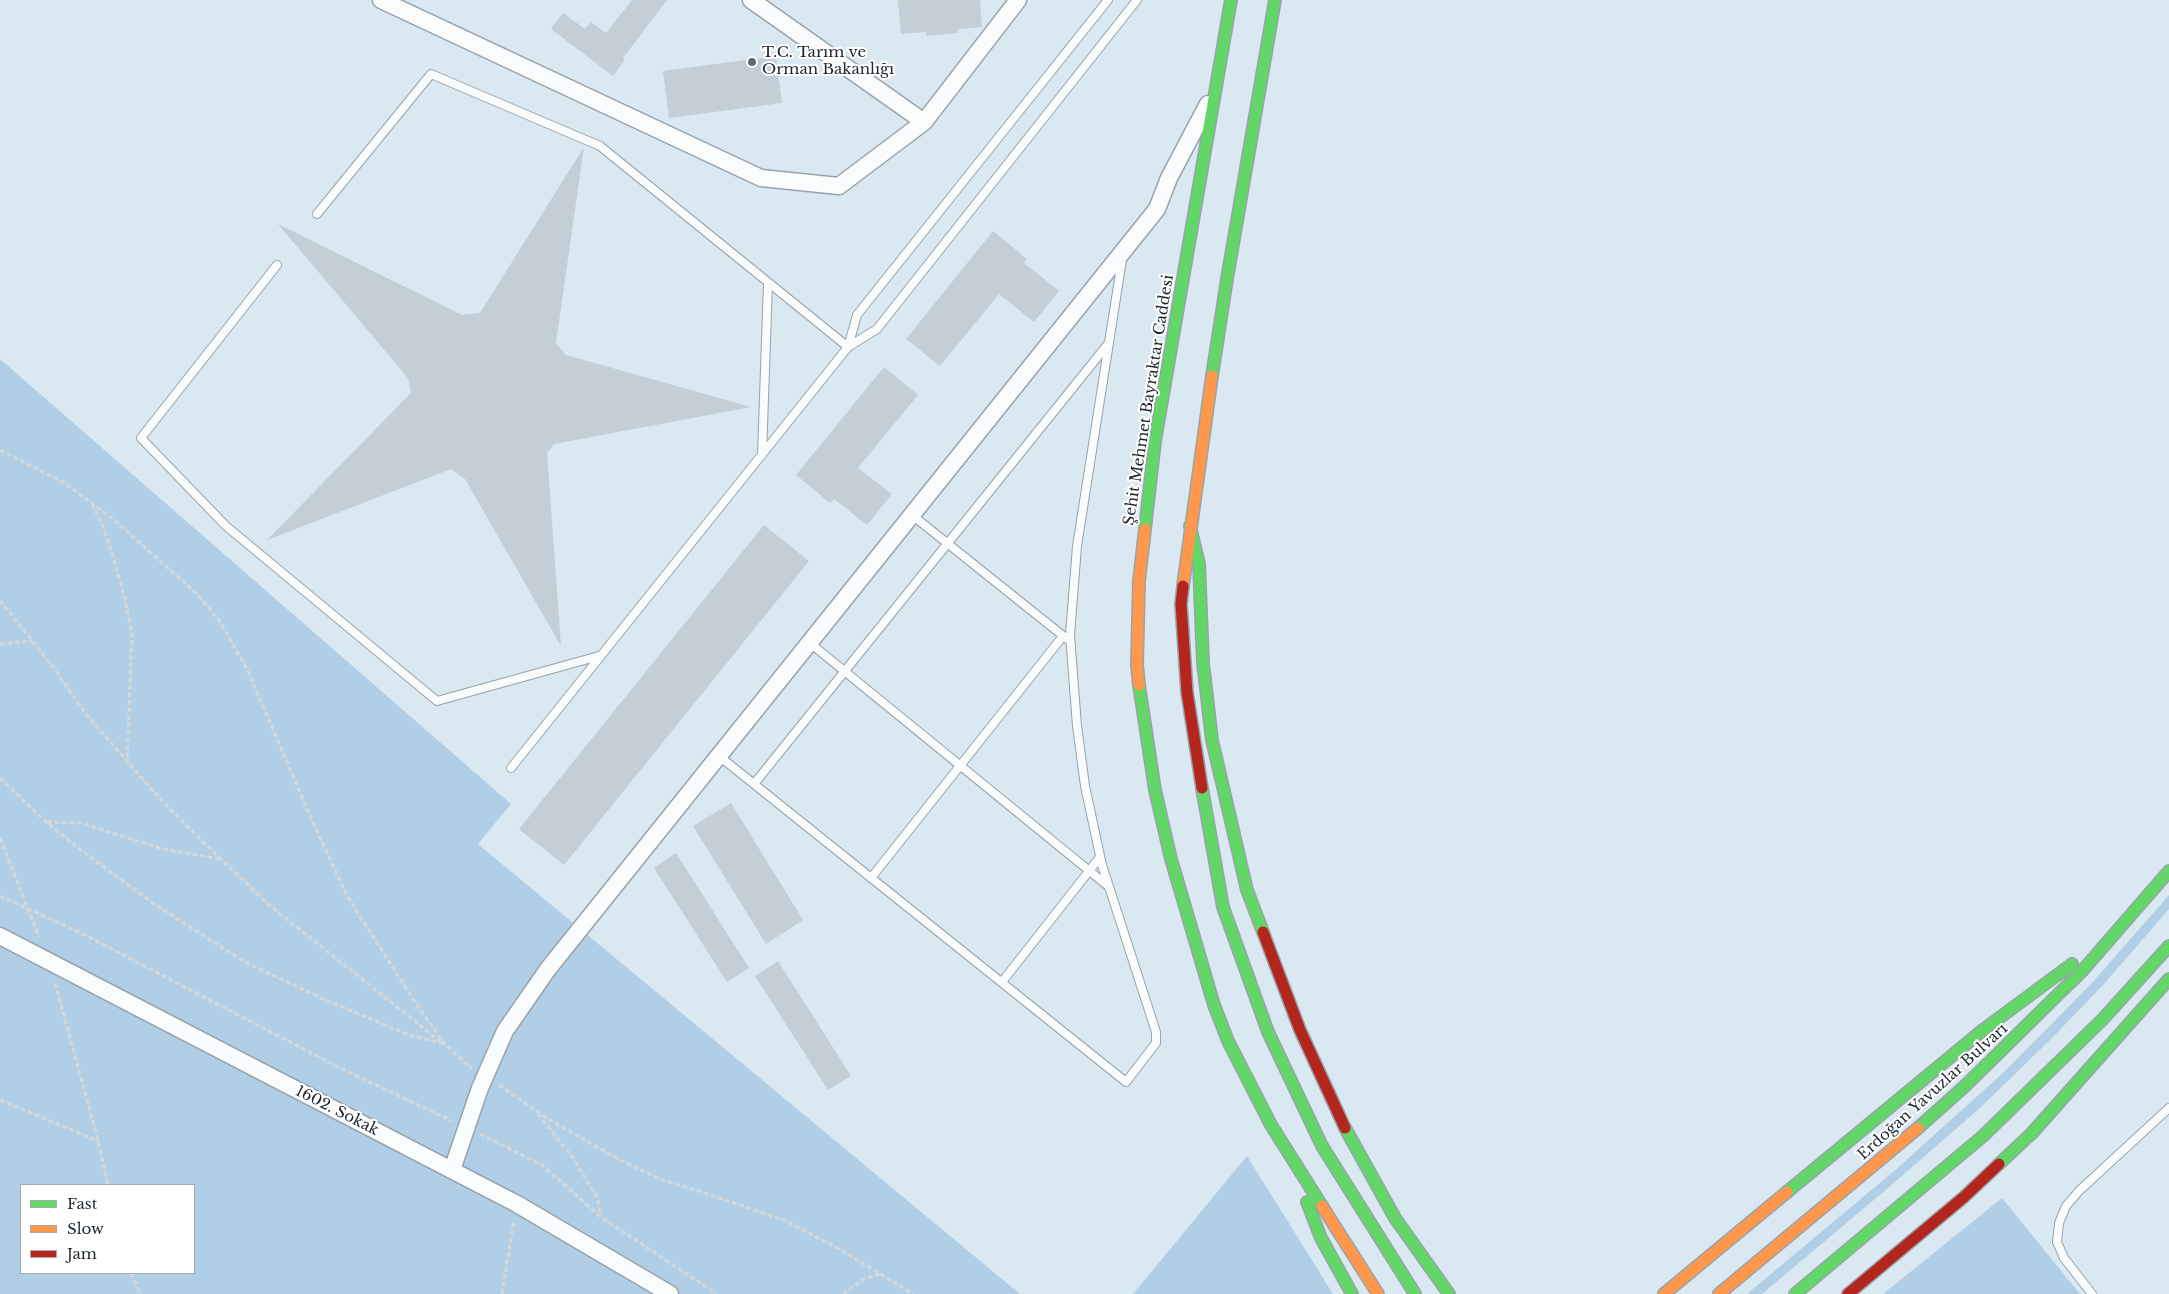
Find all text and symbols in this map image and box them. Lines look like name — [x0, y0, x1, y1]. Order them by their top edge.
place label: T.C. Tarım ve Orman Bakanlığı — [762, 44, 894, 79]
marker: T.C. Tarım ve Orman Bakanlığı — [746, 56, 758, 68]
street label: Şehit Mehmet Bayraktar Caddesi — [1120, 273, 1178, 527]
street label: Erdoğan Yavuzlar Bulvarı — [1854, 1020, 2012, 1164]
street label: 1602. Sokak — [292, 1082, 382, 1140]
legend — [20, 1184, 195, 1274]
text: Fast — [67, 1194, 97, 1213]
text: Slow — [67, 1219, 104, 1238]
text: Jam — [67, 1244, 97, 1263]

